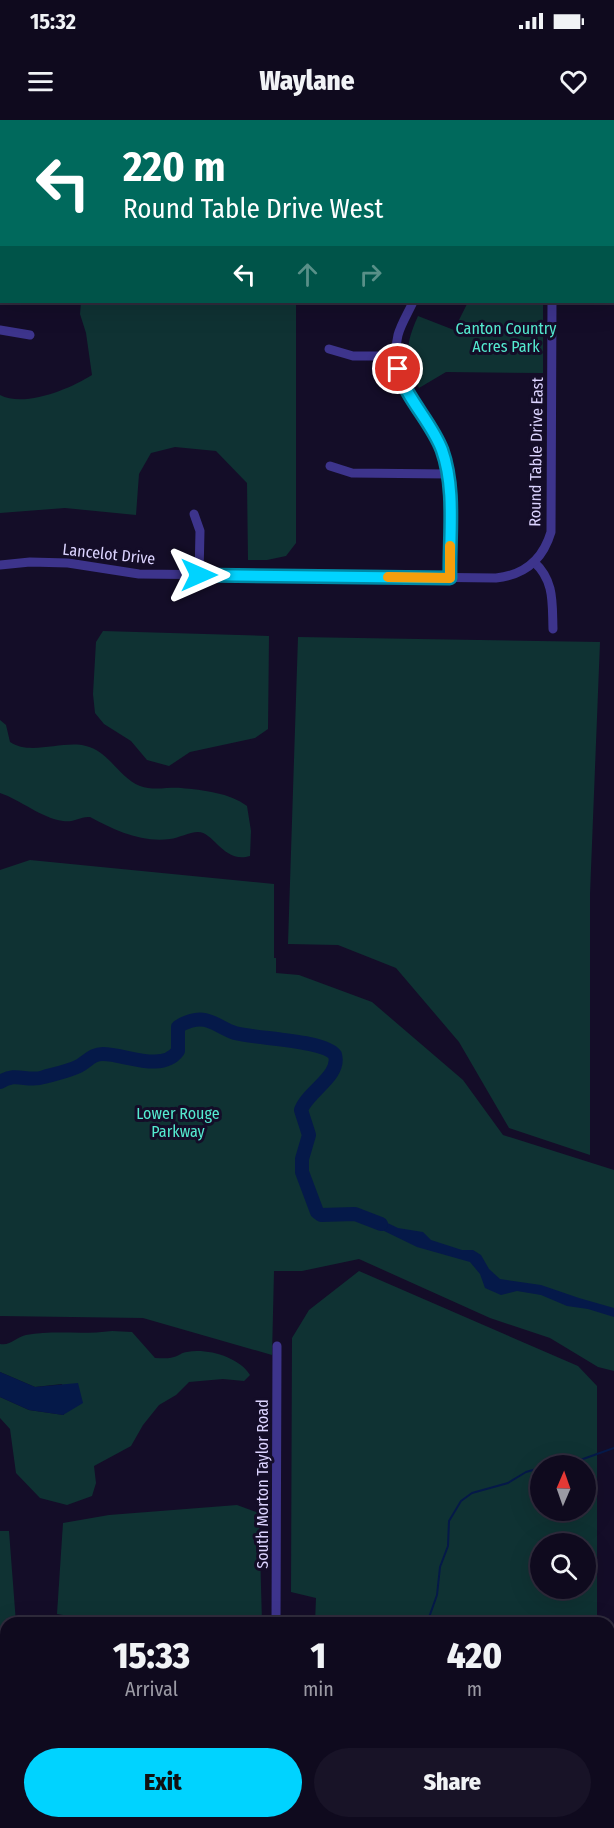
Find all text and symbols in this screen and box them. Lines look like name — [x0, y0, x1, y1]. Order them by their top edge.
text: 15:32 — [30, 8, 76, 35]
icon: menu — [24, 65, 57, 98]
text: Waylane — [259, 65, 355, 97]
icon: heart — [557, 65, 590, 98]
text: 220 m — [123, 142, 226, 192]
icon: left — [24, 144, 102, 222]
text: Round Table Drive West — [123, 193, 383, 225]
icon: left — [228, 258, 261, 291]
icon: ahead — [291, 258, 324, 291]
icon: right — [354, 258, 387, 291]
park label: Canton Country Acres Park — [456, 319, 557, 356]
pin — [372, 343, 423, 394]
icon: arrive — [381, 352, 414, 385]
street label: Round Table Drive East — [525, 376, 547, 527]
street label: Lancelot Drive — [62, 540, 156, 568]
position arrow — [167, 543, 231, 607]
park label: Lower Rouge Parkway — [136, 1104, 220, 1141]
street label: South Morton Taylor Road — [253, 1399, 272, 1569]
north arrow — [530, 1455, 596, 1521]
map controls — [530, 1455, 596, 1599]
button: search — [530, 1533, 596, 1599]
text: 15:33 — [113, 1634, 190, 1678]
text: 1 — [311, 1634, 326, 1678]
text: 420 — [447, 1634, 502, 1678]
text: Arrival — [125, 1677, 178, 1701]
text: min — [303, 1677, 334, 1701]
text: m — [467, 1677, 482, 1701]
button: Exit — [24, 1748, 302, 1817]
button: Share — [314, 1748, 591, 1817]

